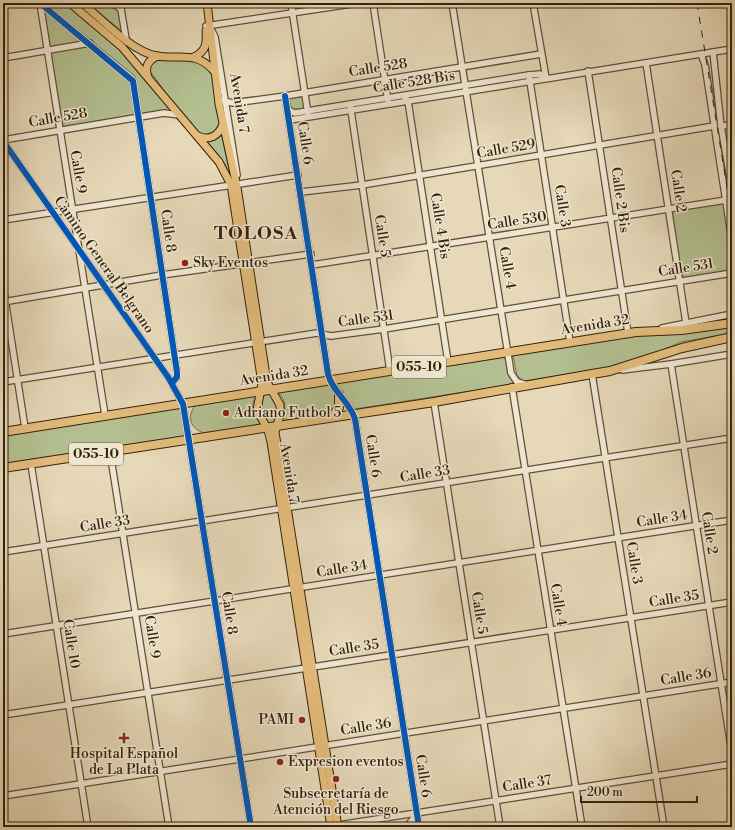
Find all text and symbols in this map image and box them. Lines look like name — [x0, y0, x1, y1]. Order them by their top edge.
street label: Calle 528 — [347, 54, 409, 82]
street label: Calle 528 Bis — [372, 67, 456, 97]
street label: Avenida 7 — [225, 71, 253, 134]
street label: Calle 528 — [27, 104, 89, 132]
street label: Calle 6 — [293, 120, 317, 166]
street label: Calle 529 — [475, 135, 537, 163]
street label: Calle 9 — [65, 149, 91, 195]
street label: Calle 2 Bis — [606, 166, 634, 234]
street label: Calle 2 — [666, 168, 690, 214]
street label: Calle 3 — [550, 184, 574, 229]
street label: Calle 4 Bis — [426, 192, 454, 260]
street label: Camino General Belgrano — [50, 193, 158, 337]
street label: Calle 530 — [486, 207, 548, 235]
street label: Calle 8 — [156, 208, 180, 254]
street label: Calle 5 — [370, 214, 394, 259]
district label: TOLOSA — [214, 222, 298, 245]
street label: Calle 4 — [494, 245, 520, 291]
place label: Sky Eventos — [193, 254, 268, 272]
street label: Calle 531 — [657, 255, 715, 281]
marker: Sky Eventos — [180, 258, 190, 268]
street label: Calle 531 — [337, 306, 395, 332]
street label: Avenida 32 — [558, 311, 631, 339]
road number: 055-10 — [392, 356, 446, 378]
street label: Avenida 32 — [237, 362, 310, 390]
place label: Adriano Futbol 5 — [233, 404, 342, 422]
marker: Adriano Futbol 5 — [221, 408, 231, 418]
street label: Calle 6 — [361, 433, 385, 479]
street label: Avenida 7 — [275, 441, 303, 504]
road number: 055-10 — [69, 443, 123, 465]
street label: Calle 33 — [399, 461, 452, 487]
street label: Calle 34 — [635, 506, 689, 532]
street label: Calle 2 — [697, 510, 721, 556]
street label: Calle 33 — [79, 511, 132, 537]
street label: Calle 3 — [622, 541, 646, 586]
street label: Calle 34 — [315, 556, 369, 582]
street label: Calle 4 — [546, 582, 570, 628]
street label: Calle 35 — [648, 586, 701, 612]
street label: Calle 8 — [217, 590, 241, 636]
street label: Calle 5 — [467, 591, 491, 636]
street label: Calle 9 — [140, 614, 164, 660]
street label: Calle 10 — [58, 618, 84, 670]
street label: Calle 35 — [328, 635, 381, 661]
street label: Calle 36 — [659, 664, 713, 690]
place label: PAMI — [258, 711, 295, 729]
street label: Calle 36 — [339, 714, 393, 740]
marker: PAMI — [297, 715, 307, 725]
marker: Hospital Español de La Plata — [118, 732, 130, 744]
place label: Hospital Español de La Plata — [70, 745, 178, 779]
place label: Expresion eventos — [288, 753, 404, 771]
street label: Calle 6 — [411, 753, 435, 799]
marker: Expresion eventos — [275, 757, 285, 767]
street label: Calle 37 — [501, 771, 553, 797]
marker: Subsecretaría de Atención del Riesgo — [331, 774, 341, 784]
scale bar — [581, 778, 697, 804]
place label: Subsecretaría de Atención del Riesgo — [272, 785, 399, 819]
text: 200 m — [587, 785, 623, 800]

